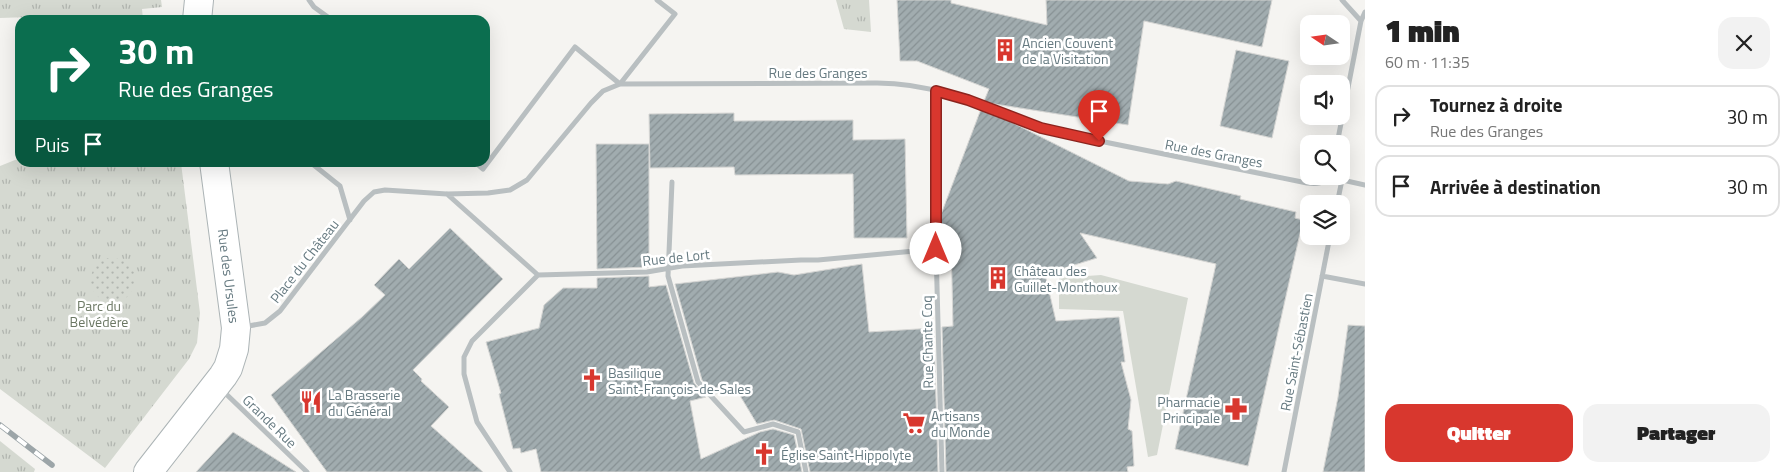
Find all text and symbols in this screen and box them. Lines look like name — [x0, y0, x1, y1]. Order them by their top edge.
text: 1 min — [1385, 8, 1460, 54]
north arrow — [1300, 15, 1350, 65]
map controls — [1300, 15, 1350, 245]
button: close — [1718, 17, 1770, 69]
text: 30 m — [118, 24, 194, 78]
place label: Ancien Couvent de la Visitation — [1022, 32, 1113, 69]
icon: right — [35, 35, 100, 100]
building icon: Ancien Couvent de la Visitation — [992, 37, 1018, 63]
text: 60 m · 11:35 — [1385, 50, 1470, 74]
street label: Rue des Granges — [768, 62, 868, 83]
text: Rue des Granges — [118, 72, 274, 106]
button: sound — [1300, 75, 1350, 125]
pin — [1078, 90, 1120, 141]
text: Tournez à droite — [1430, 90, 1562, 119]
icon: arrive — [1085, 97, 1113, 125]
icon: right — [1387, 102, 1415, 130]
text: 30 m — [1727, 102, 1768, 131]
text: Rue des Granges — [1430, 119, 1543, 143]
text: Puis — [35, 130, 69, 159]
icon: arrive — [79, 130, 107, 158]
street label: Rue des Granges — [1163, 133, 1265, 173]
button: search — [1300, 135, 1350, 185]
icon: arrive — [1387, 172, 1415, 200]
text: Arrivée à destination — [1430, 172, 1601, 201]
text: 30 m — [1727, 172, 1768, 201]
button: layers — [1300, 195, 1350, 245]
street label: Place du Château — [265, 215, 343, 307]
position arrow — [909, 222, 961, 274]
street label: Rue des Ursules — [213, 228, 245, 324]
street label: Rue de Lort — [641, 243, 711, 271]
place label: Château des Guillet-Monthoux — [1014, 260, 1118, 297]
building icon: Château des Guillet-Monthoux — [985, 265, 1011, 291]
street label: Rue Saint-Sébastien — [1274, 291, 1318, 413]
park label: Parc du Belvédère — [70, 295, 128, 332]
street label: Rue Chante Coq — [916, 295, 938, 389]
place label: Basilique Saint-François-de-Sales — [608, 362, 751, 399]
church icon: Basilique Saint-François-de-Sales — [579, 367, 605, 393]
place label: La Brasserie du Général — [328, 384, 400, 421]
restaurant icon: La Brasserie du Général — [298, 389, 324, 415]
street label: Grande Rue — [238, 390, 302, 452]
place label: Pharmacie Principale — [1157, 391, 1220, 428]
pharmacy icon: Pharmacie Principale — [1223, 396, 1249, 422]
button: Quitter — [1385, 404, 1573, 462]
button: Partager — [1583, 404, 1770, 462]
place label: Artisans du Monde — [931, 405, 990, 442]
supermarket icon: Artisans du Monde — [901, 410, 927, 436]
church icon: Église Saint-Hippolyte — [751, 441, 777, 467]
place label: Église Saint-Hippolyte — [781, 444, 911, 465]

